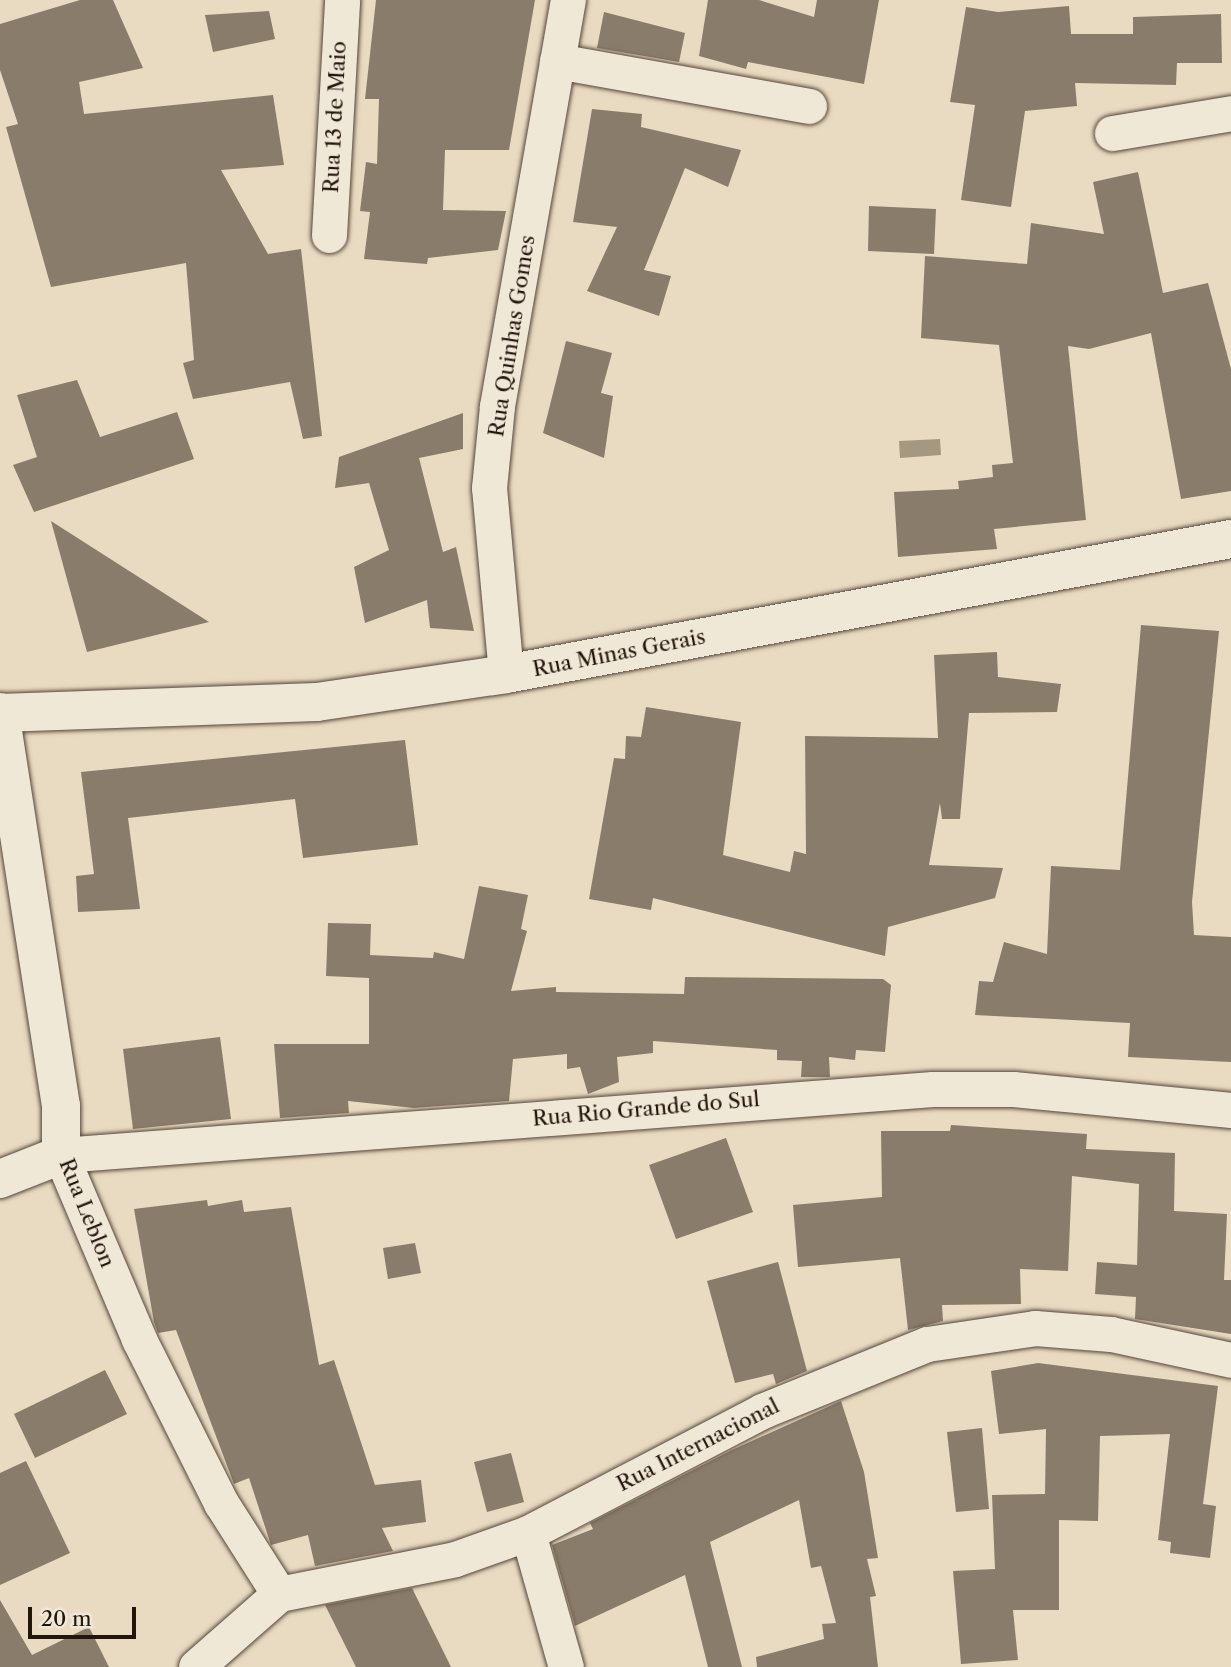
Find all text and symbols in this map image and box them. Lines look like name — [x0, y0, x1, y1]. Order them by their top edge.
street label: Rua 13 de Maio — [318, 40, 352, 194]
street label: Rua Quinhas Gomes — [484, 233, 540, 439]
street label: Rua Minas Gerais — [530, 624, 708, 682]
street label: Rua Rio Grande do Sul — [531, 1087, 761, 1131]
street label: Rua Leblon — [54, 1155, 120, 1271]
street label: Rua Internacional — [613, 1393, 783, 1497]
scale bar — [32, 1594, 140, 1638]
text: 20 m — [41, 1606, 92, 1631]

